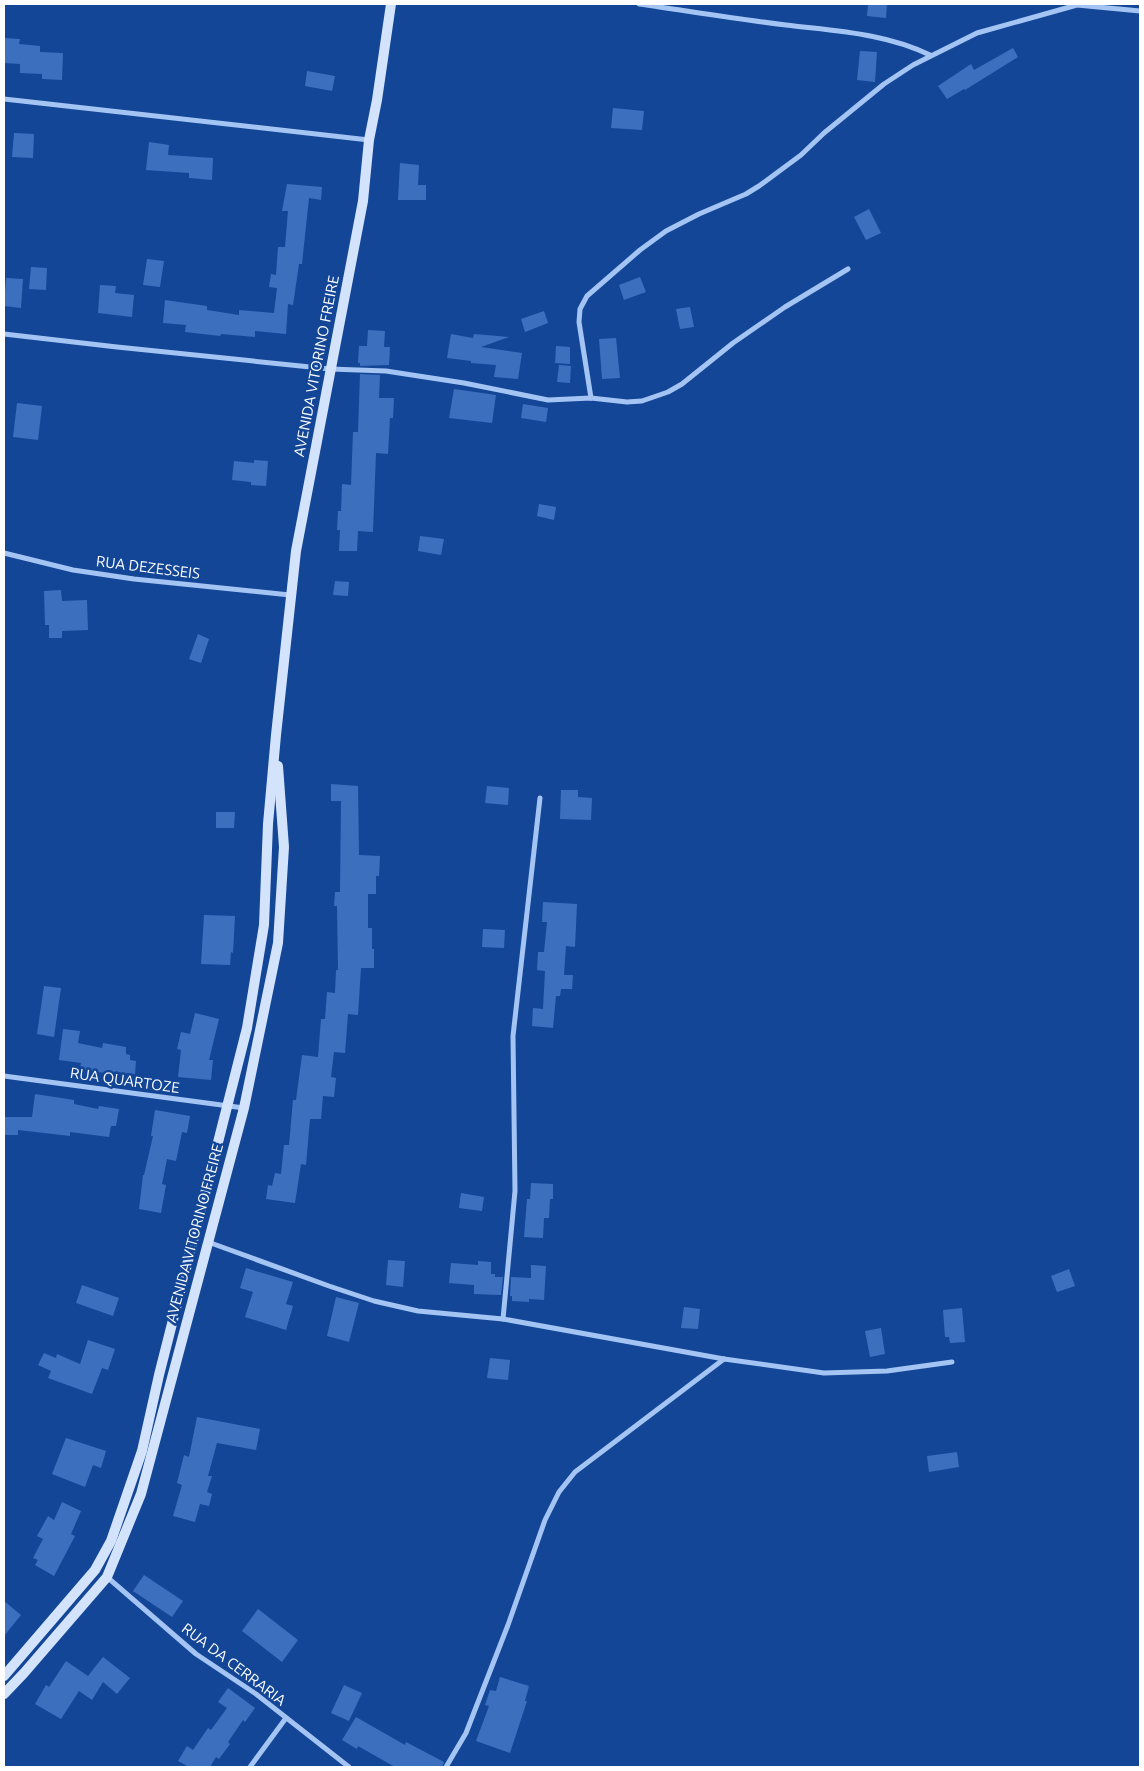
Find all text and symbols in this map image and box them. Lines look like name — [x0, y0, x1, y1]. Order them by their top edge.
street label: AVENIDA VITORINO FREIRE — [290, 274, 342, 458]
street label: RUA DEZESSEIS — [95, 552, 201, 582]
street label: RUA QUARTOZE — [69, 1064, 181, 1096]
street label: AVENIDA VITORINO FREIRE — [162, 1142, 226, 1324]
street label: RUA DA CERRARIA — [179, 1619, 290, 1709]

